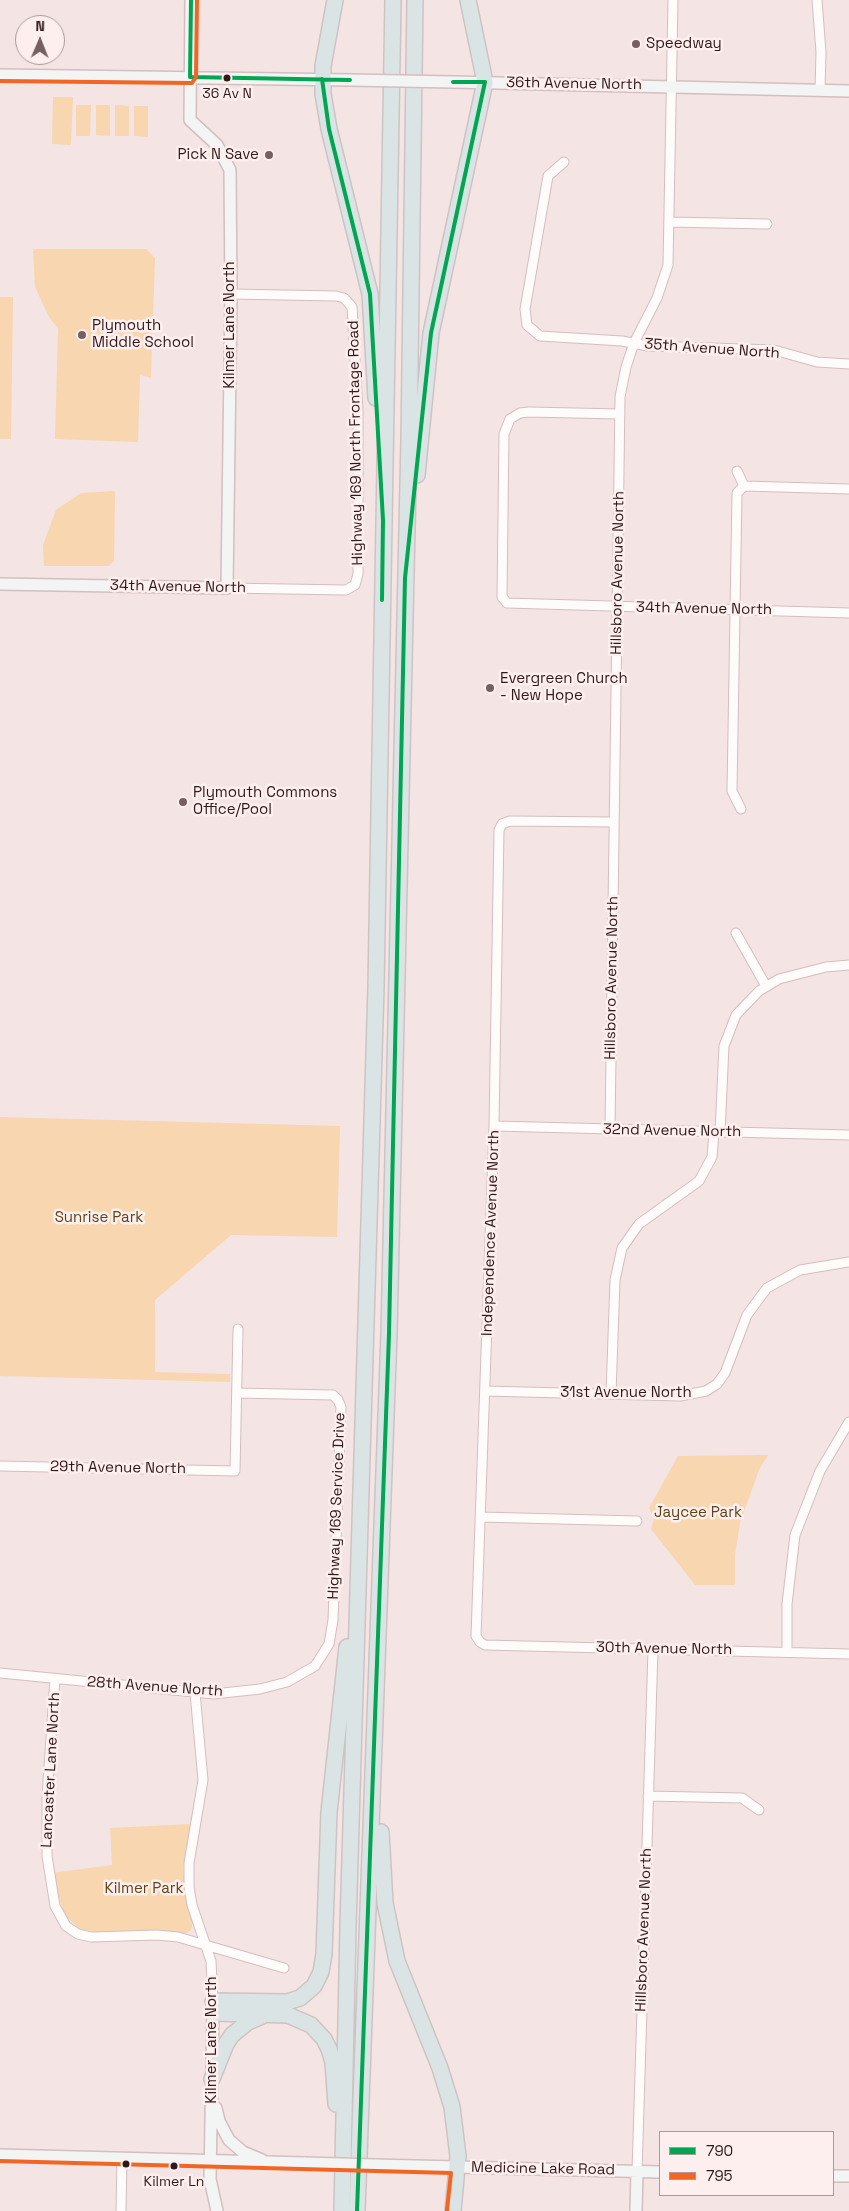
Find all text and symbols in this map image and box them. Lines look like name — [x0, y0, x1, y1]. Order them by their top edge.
north arrow — [15, 15, 65, 65]
text: N — [35, 17, 45, 35]
place label: Speedway — [646, 35, 722, 53]
marker: Speedway — [630, 38, 642, 50]
marker: 36 Av N — [222, 73, 232, 83]
street label: 36th Avenue North — [506, 74, 642, 94]
place label: 36 Av N — [202, 86, 252, 102]
place label: Pick N Save — [178, 146, 259, 164]
marker: Pick N Save — [263, 149, 275, 161]
street label: Kilmer Lane North — [221, 261, 239, 389]
place label: Plymouth Middle School — [92, 317, 194, 352]
street label: Highway 169 North Frontage Road — [345, 320, 367, 566]
marker: Plymouth Middle School — [76, 329, 88, 341]
street label: 35th Avenue North — [644, 335, 780, 363]
street label: Hillsboro Avenue North — [608, 491, 628, 655]
street label: 34th Avenue North — [110, 577, 246, 597]
street label: 34th Avenue North — [636, 599, 772, 619]
place label: Evergreen Church - New Hope — [500, 670, 628, 705]
marker: Evergreen Church - New Hope — [484, 682, 496, 694]
place label: Plymouth Commons Office/Pool — [193, 784, 337, 819]
marker: Plymouth Commons Office/Pool — [177, 796, 189, 808]
street label: Hillsboro Avenue North — [602, 896, 622, 1060]
street label: 32nd Avenue North — [603, 1121, 741, 1141]
street label: Independence Avenue North — [478, 1130, 504, 1336]
park label: Sunrise Park — [55, 1209, 143, 1227]
street label: 31st Avenue North — [560, 1384, 692, 1402]
street label: Highway 169 Service Drive — [325, 1412, 349, 1600]
street label: 29th Avenue North — [50, 1458, 186, 1478]
park label: Jaycee Park — [654, 1504, 742, 1522]
street label: 30th Avenue North — [596, 1639, 732, 1659]
street label: 28th Avenue North — [86, 1673, 224, 1701]
street label: Lancaster Lane North — [38, 1692, 64, 1848]
street label: Hillsboro Avenue North — [632, 1848, 656, 2012]
park label: Kilmer Park — [105, 1880, 183, 1898]
street label: Kilmer Lane North — [203, 1976, 221, 2104]
legend — [659, 2131, 834, 2196]
text: 790 — [706, 2141, 733, 2160]
unlabelled marker — [121, 2159, 131, 2169]
street label: Medicine Lake Road — [471, 2159, 615, 2179]
marker: Kilmer Ln — [169, 2161, 179, 2171]
text: 795 — [706, 2166, 733, 2185]
place label: Kilmer Ln — [144, 2174, 204, 2190]

